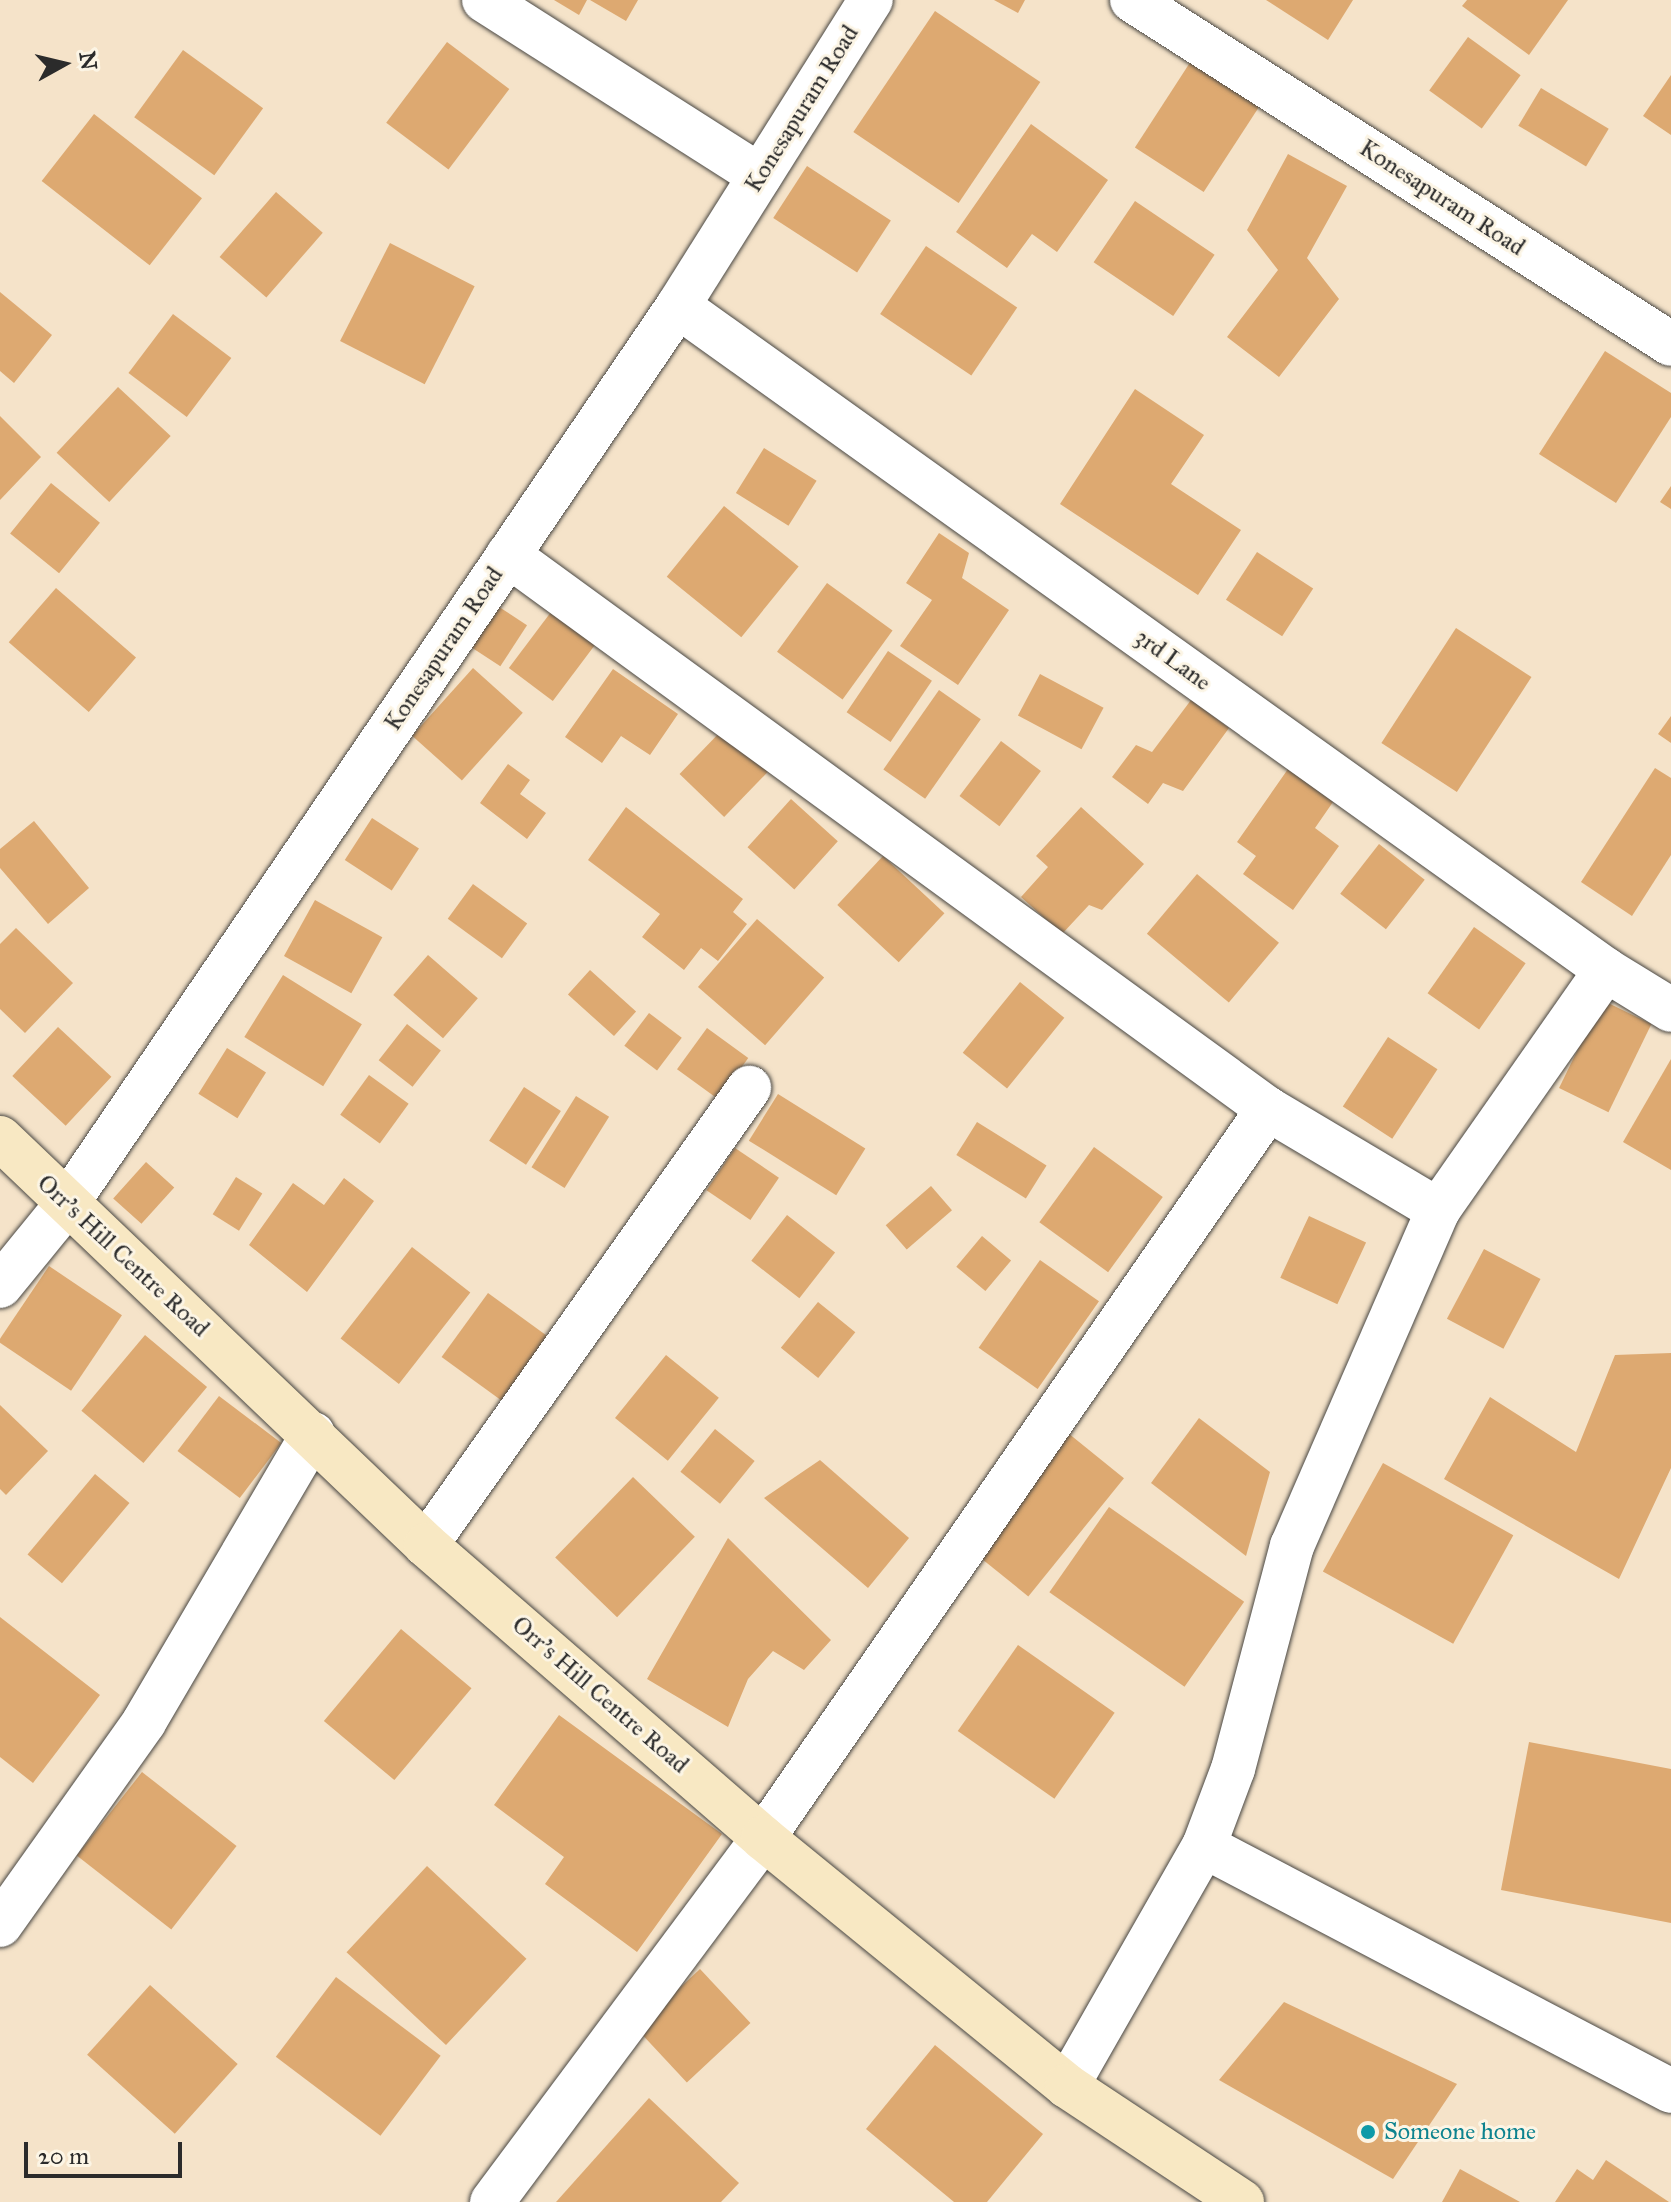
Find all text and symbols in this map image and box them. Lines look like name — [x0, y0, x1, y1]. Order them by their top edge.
street label: Konesapuram Road — [739, 20, 865, 198]
north arrow — [24, 24, 104, 104]
text: N — [74, 49, 103, 72]
street label: Konesapuram Road — [1354, 134, 1530, 262]
street label: Konesapuram Road — [379, 562, 509, 736]
street label: 3rd Lane — [1130, 623, 1216, 697]
street label: Orr's Hill Centre Road — [31, 1169, 215, 1343]
street label: Orr's Hill Centre Road — [506, 1610, 694, 1780]
place label: Someone home — [1384, 2118, 1536, 2146]
marker: Someone home — [1359, 2123, 1377, 2141]
scale bar — [28, 2126, 186, 2176]
text: 20 m — [38, 2141, 89, 2171]

